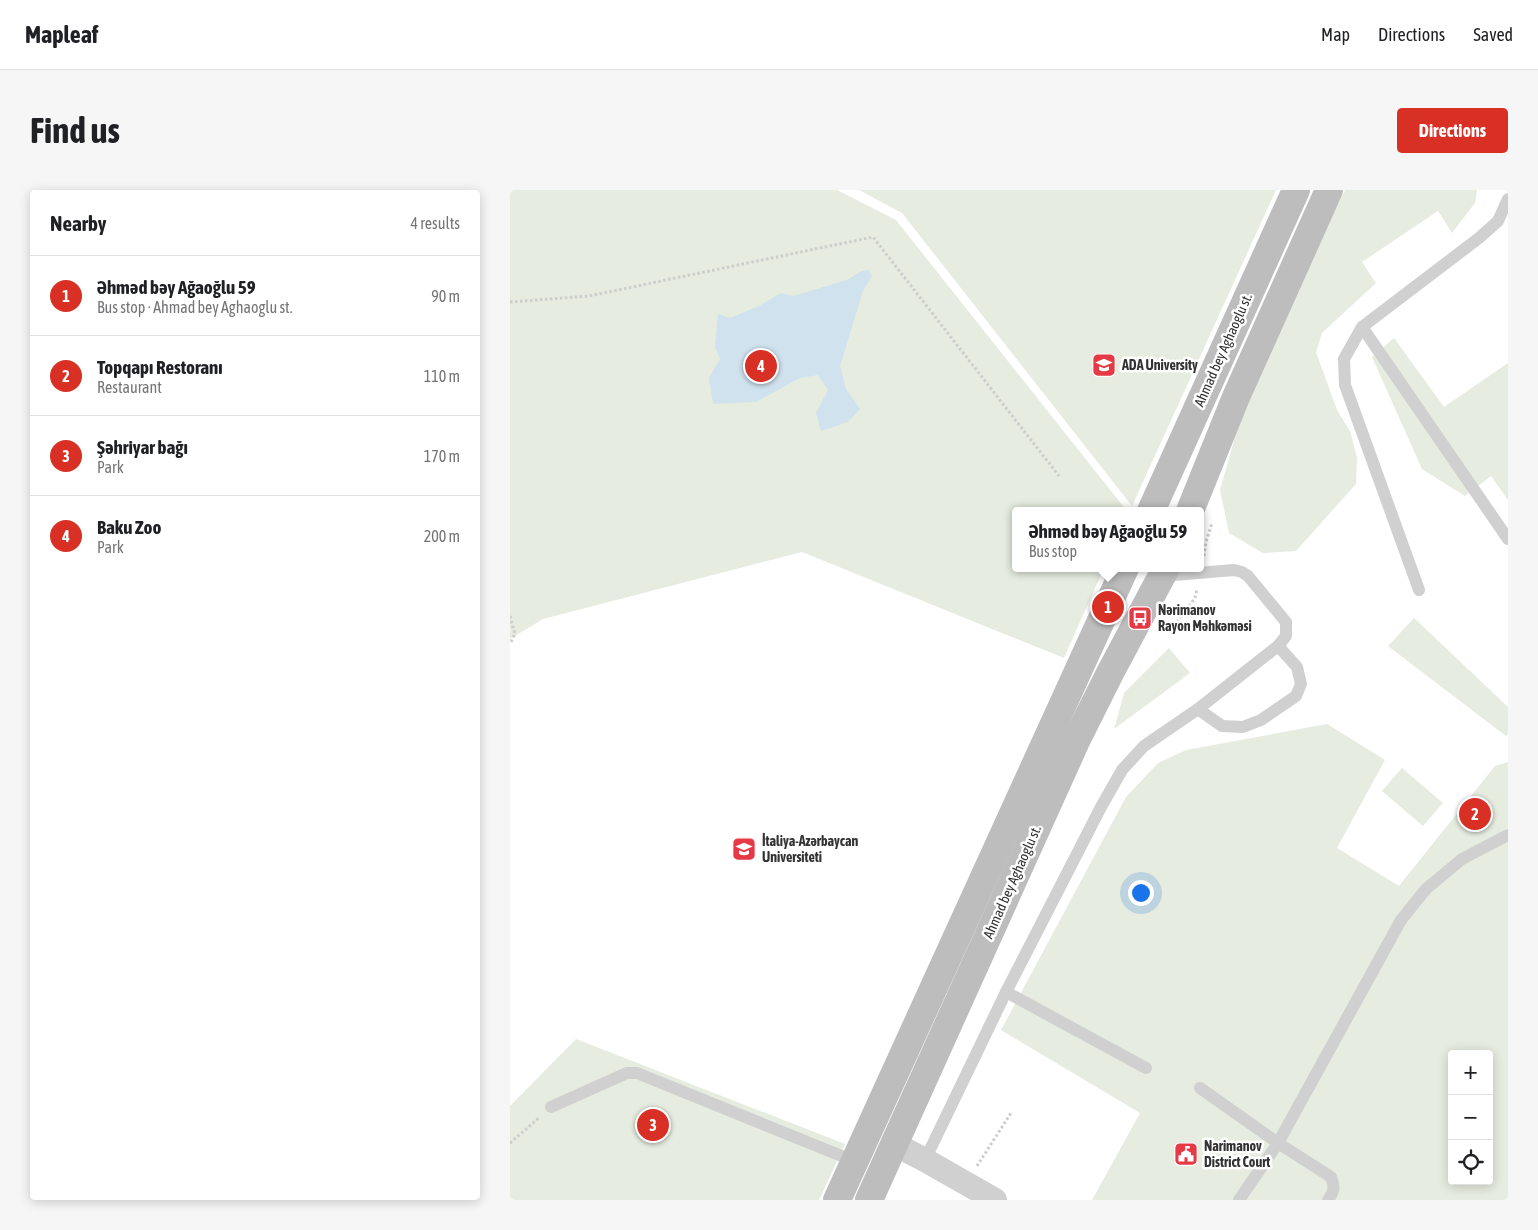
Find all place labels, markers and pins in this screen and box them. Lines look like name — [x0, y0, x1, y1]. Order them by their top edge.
pin: 4 — [745, 347, 777, 385]
school or university icon: ADA University — [1091, 352, 1117, 378]
place label: ADA University — [1121, 357, 1198, 373]
pin: 1 — [1092, 588, 1124, 626]
place label: Nərimanov Rayon Məhkəməsi — [1158, 602, 1252, 634]
bus stop icon: Nərimanov Rayon Məhkəməsi — [1127, 605, 1153, 631]
pin: 2 — [1459, 795, 1491, 833]
place label: İtaliya-Azərbaycan Universiteti — [762, 832, 858, 865]
school or university icon: İtaliya-Azərbaycan Universiteti — [731, 836, 757, 862]
pin: 3 — [637, 1106, 669, 1144]
place label: Narimanov District Court — [1204, 1138, 1270, 1170]
public building icon: Narimanov District Court — [1173, 1141, 1199, 1167]

